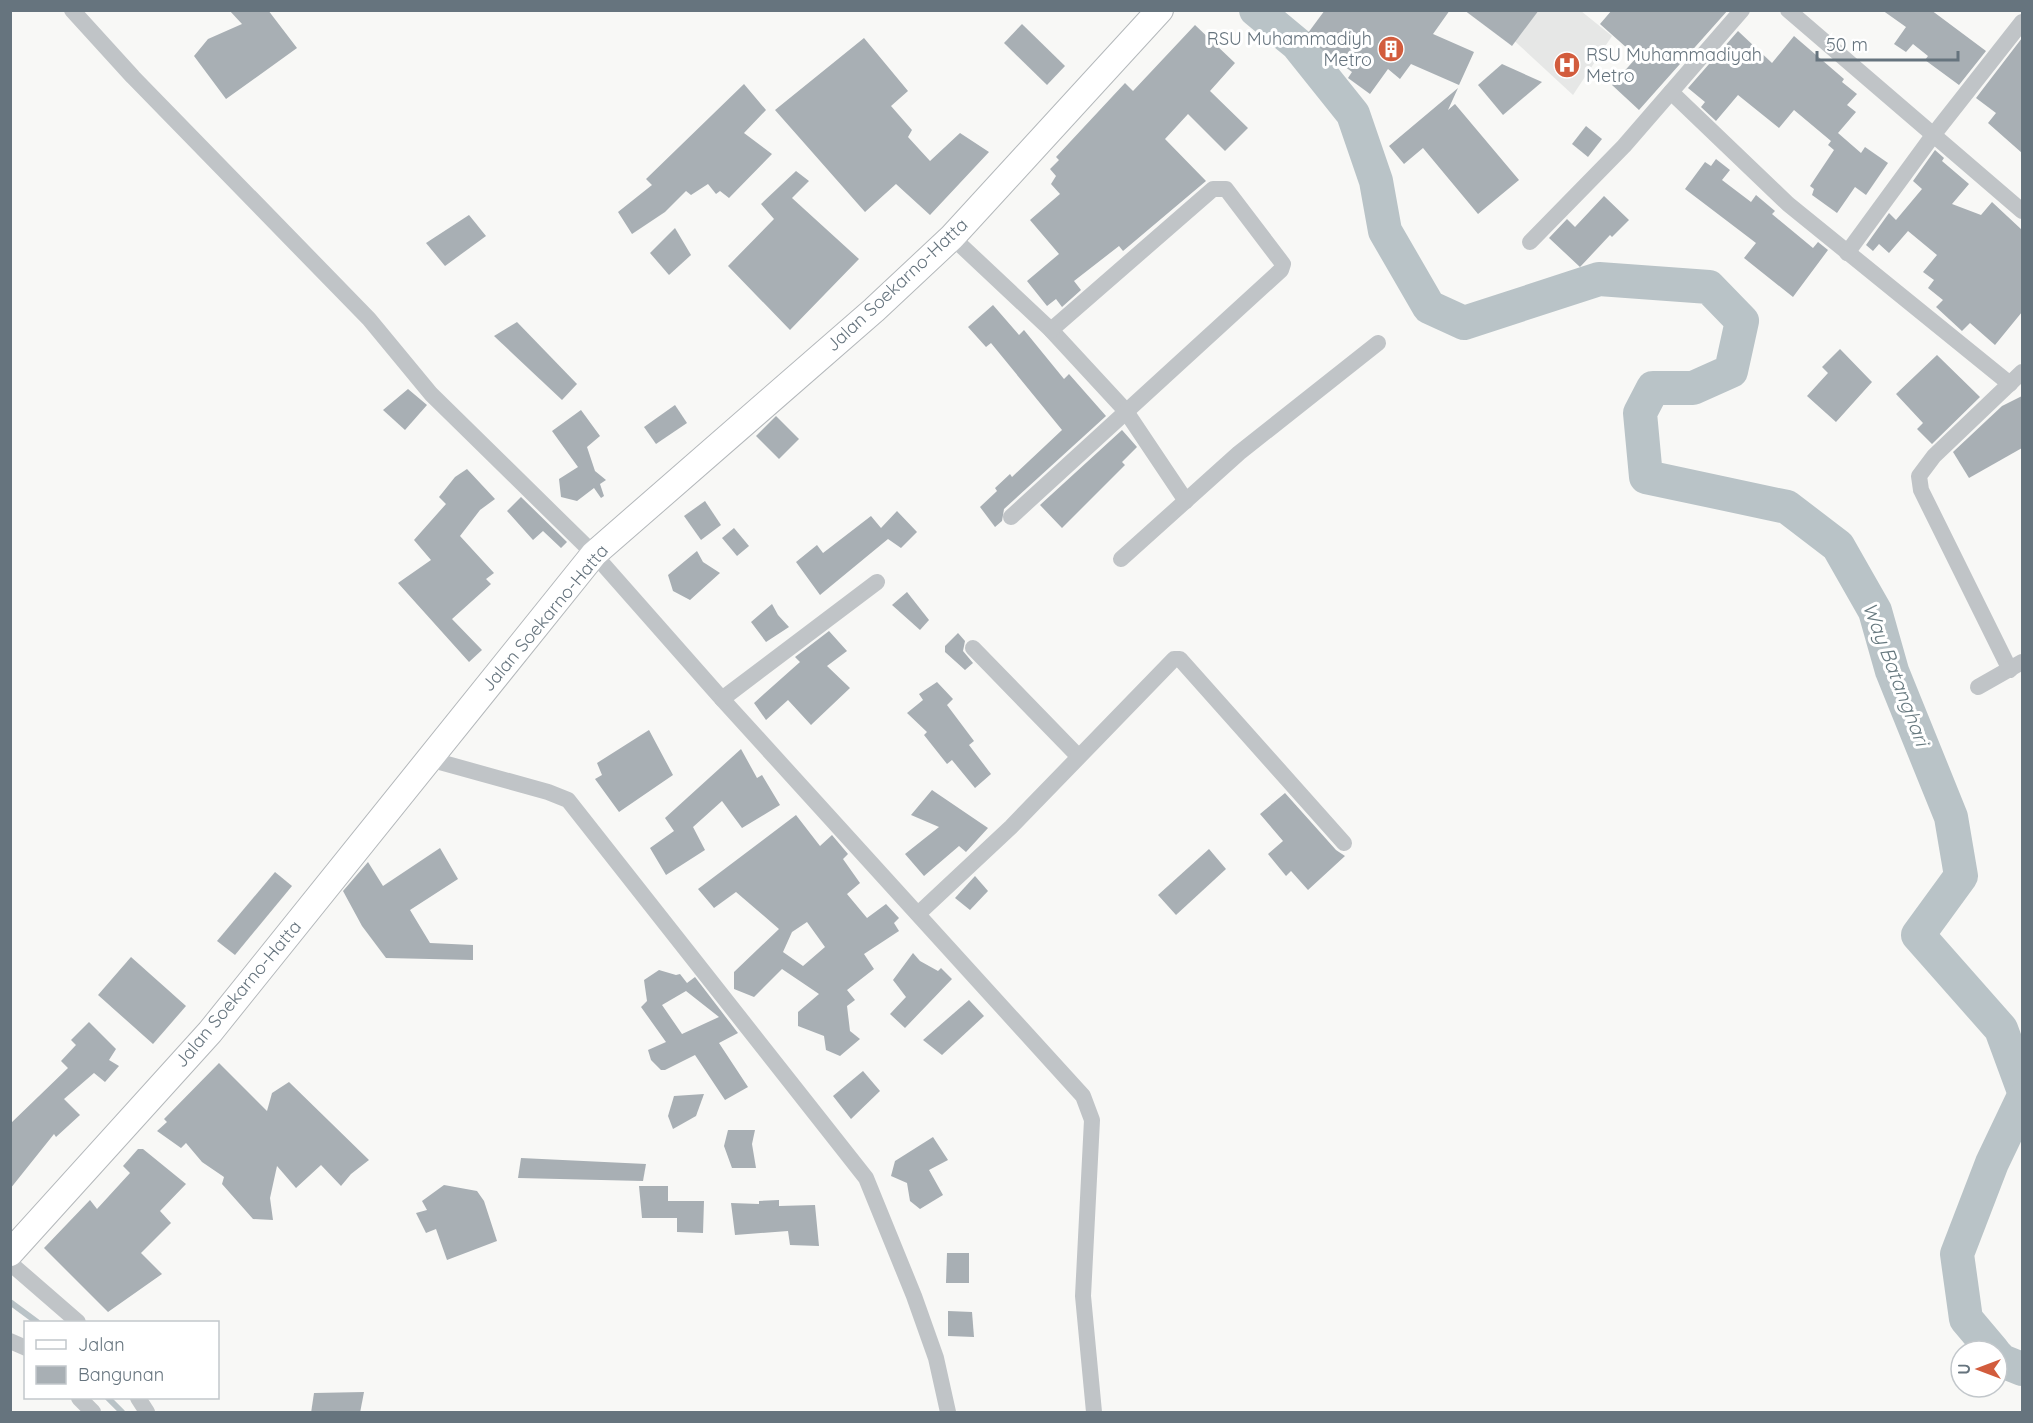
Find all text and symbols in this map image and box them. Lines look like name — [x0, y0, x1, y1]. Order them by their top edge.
scale bar — [1817, 24, 1958, 62]
place label: RSU Muhammadiyh Metro — [1207, 27, 1372, 71]
text: 50 m — [1826, 33, 1868, 56]
building icon: RSU Muhammadiyh Metro — [1376, 34, 1406, 64]
place label: RSU Muhammadiyah Metro — [1586, 43, 1762, 87]
hospital icon: RSU Muhammadiyah Metro — [1552, 50, 1582, 80]
street label: Jalan Soekarno-Hatta — [821, 213, 972, 356]
street label: Jalan Soekarno-Hatta — [476, 539, 613, 696]
water label: Way Batanghari — [1858, 599, 1936, 752]
street label: Jalan Soekarno-Hatta — [169, 915, 306, 1072]
legend — [24, 1321, 219, 1399]
text: Jalan — [78, 1333, 125, 1356]
north arrow — [1949, 1339, 2009, 1399]
text: Bangunan — [78, 1363, 164, 1386]
text: U — [1954, 1363, 1974, 1375]

